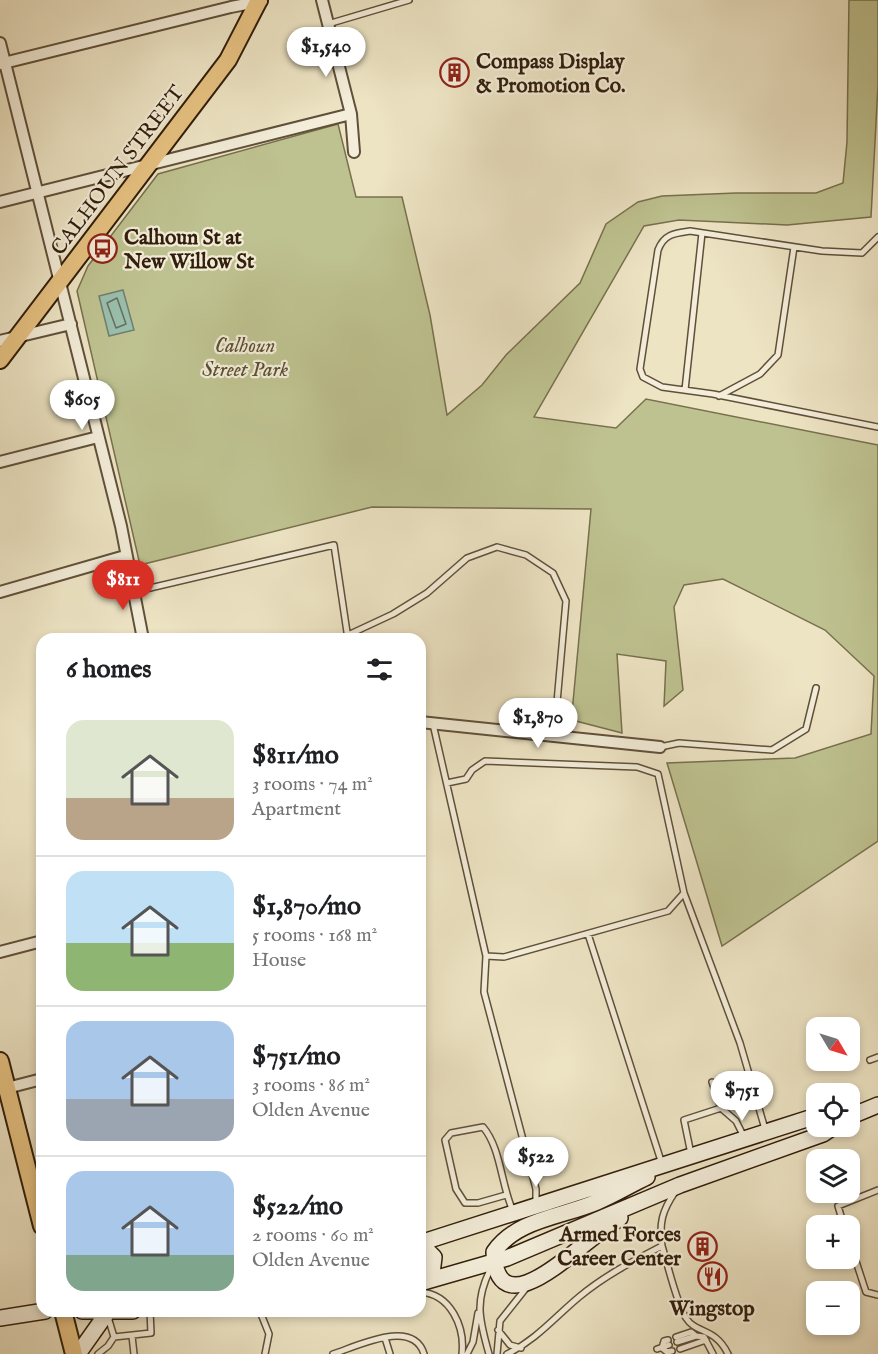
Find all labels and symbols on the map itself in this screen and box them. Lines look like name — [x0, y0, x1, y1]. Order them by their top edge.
pin: $1,540 — [277, 27, 375, 78]
place label: Compass Display & Promotion Co. — [476, 49, 626, 100]
building icon: Compass Display & Promotion Co. — [439, 57, 471, 89]
street label: CALHOUN STREET — [45, 80, 191, 261]
place label: Calhoun St at New Willow St — [123, 225, 255, 276]
bus stop icon: Calhoun St at New Willow St — [87, 233, 119, 265]
park label: Calhoun Street Park — [202, 333, 289, 384]
pin: $605 — [46, 380, 118, 431]
pin: $811 — [87, 560, 159, 611]
pin: $1,870 — [489, 698, 587, 749]
north arrow — [806, 1017, 860, 1071]
pin: $751 — [706, 1071, 778, 1122]
pin: $522 — [500, 1137, 572, 1188]
place label: Armed Forces Career Center — [557, 1222, 681, 1273]
building icon: Armed Forces Career Center — [686, 1230, 718, 1262]
restaurant icon: Wingstop — [696, 1261, 728, 1293]
place label: Wingstop — [668, 1296, 755, 1323]

